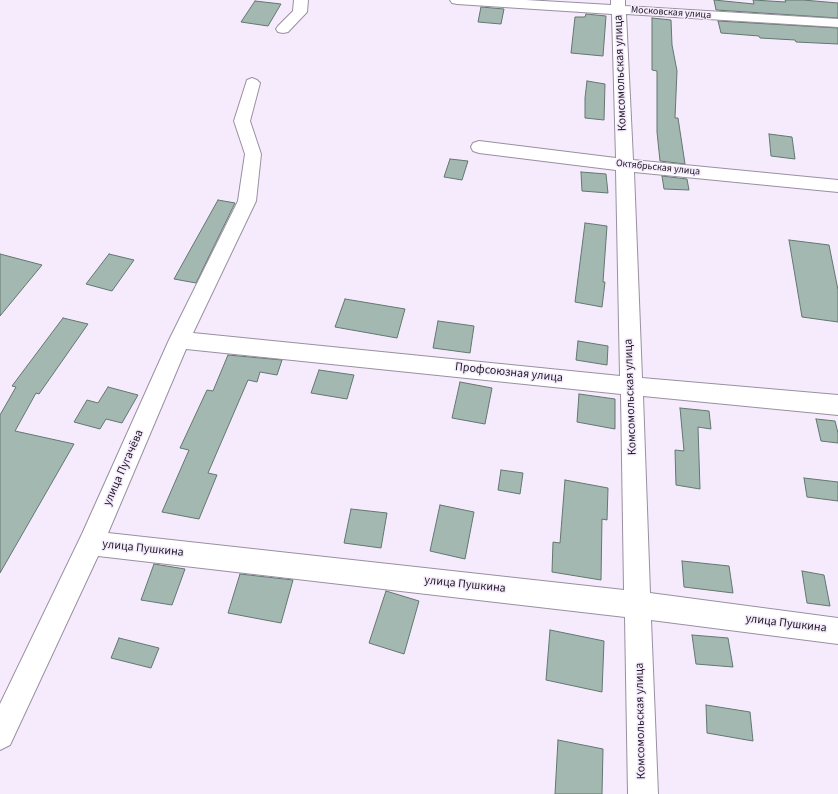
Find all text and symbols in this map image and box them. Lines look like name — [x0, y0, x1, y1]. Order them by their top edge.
street label: Московская улица — [631, 4, 711, 22]
street label: Комсомольская улица — [612, 15, 630, 131]
street label: Октябрьская улица — [615, 158, 701, 178]
street label: Комсомольская улица — [622, 339, 640, 455]
street label: Профсоюзная улица — [454, 360, 564, 386]
street label: улица Пугачёва — [101, 428, 147, 508]
street label: улица Пушкина — [102, 538, 184, 560]
street label: улица Пушкина — [424, 574, 506, 596]
street label: улица Пушкина — [745, 612, 827, 636]
street label: Комсомольская улица — [633, 663, 649, 779]

